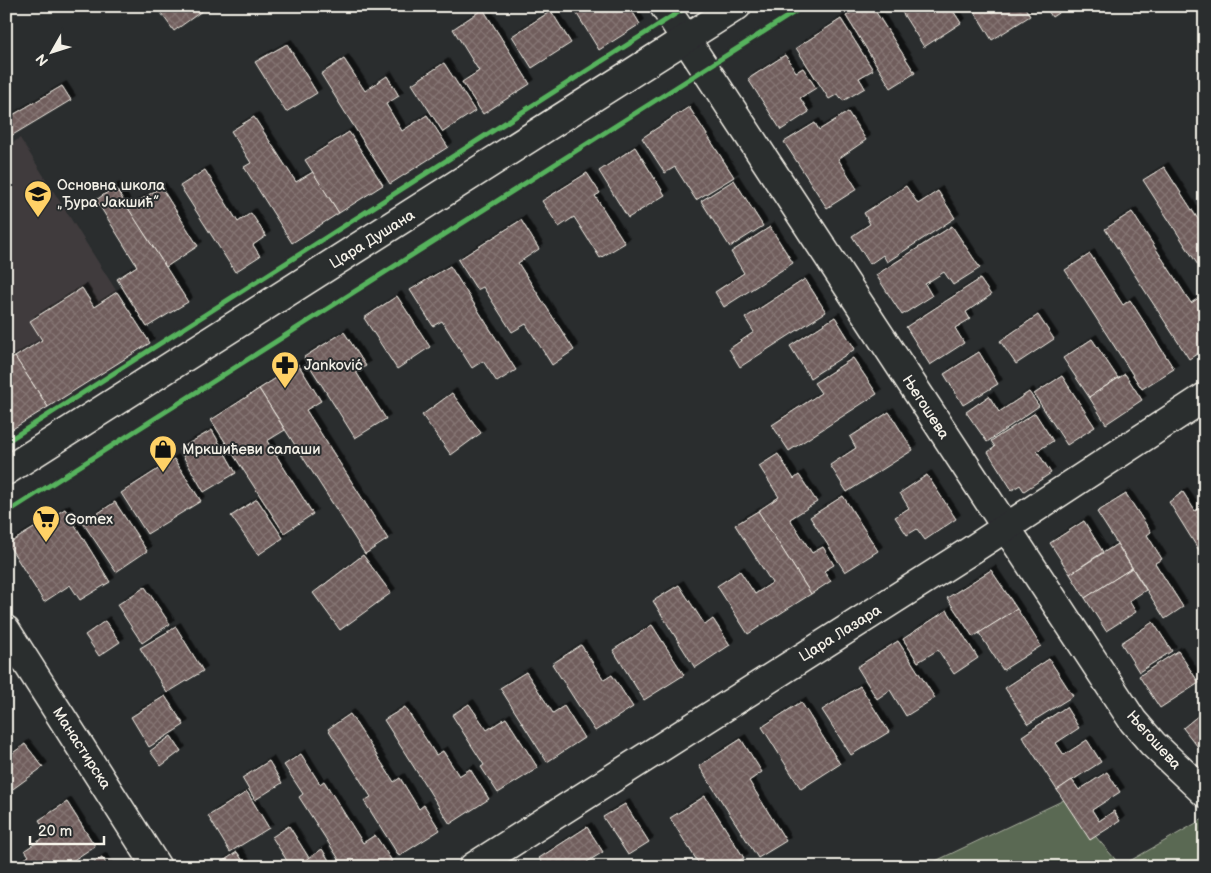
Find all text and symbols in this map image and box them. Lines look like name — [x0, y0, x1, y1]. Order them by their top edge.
north arrow — [28, 28, 78, 78]
text: N — [32, 50, 52, 69]
place label: Основна школа „Ђура Јакшић” — [57, 176, 165, 212]
school or university icon: Основна школа „Ђура Јакшић” — [23, 179, 53, 218]
street label: Цара Душана — [326, 206, 419, 273]
pharmacy icon: Janković — [270, 350, 300, 389]
place label: Janković — [304, 356, 363, 375]
street label: Његошева — [898, 372, 953, 443]
shop icon: Мркшићеви салаши — [148, 434, 178, 473]
place label: Мркшићеви салаши — [182, 440, 321, 459]
supermarket icon: Gomex — [31, 504, 61, 543]
place label: Gomex — [65, 510, 113, 529]
street label: Цара Лазара — [796, 601, 885, 666]
street label: Манастирска — [48, 704, 115, 793]
street label: Његошева — [1122, 707, 1185, 774]
scale bar — [30, 813, 104, 845]
text: 20 m — [38, 822, 72, 841]

